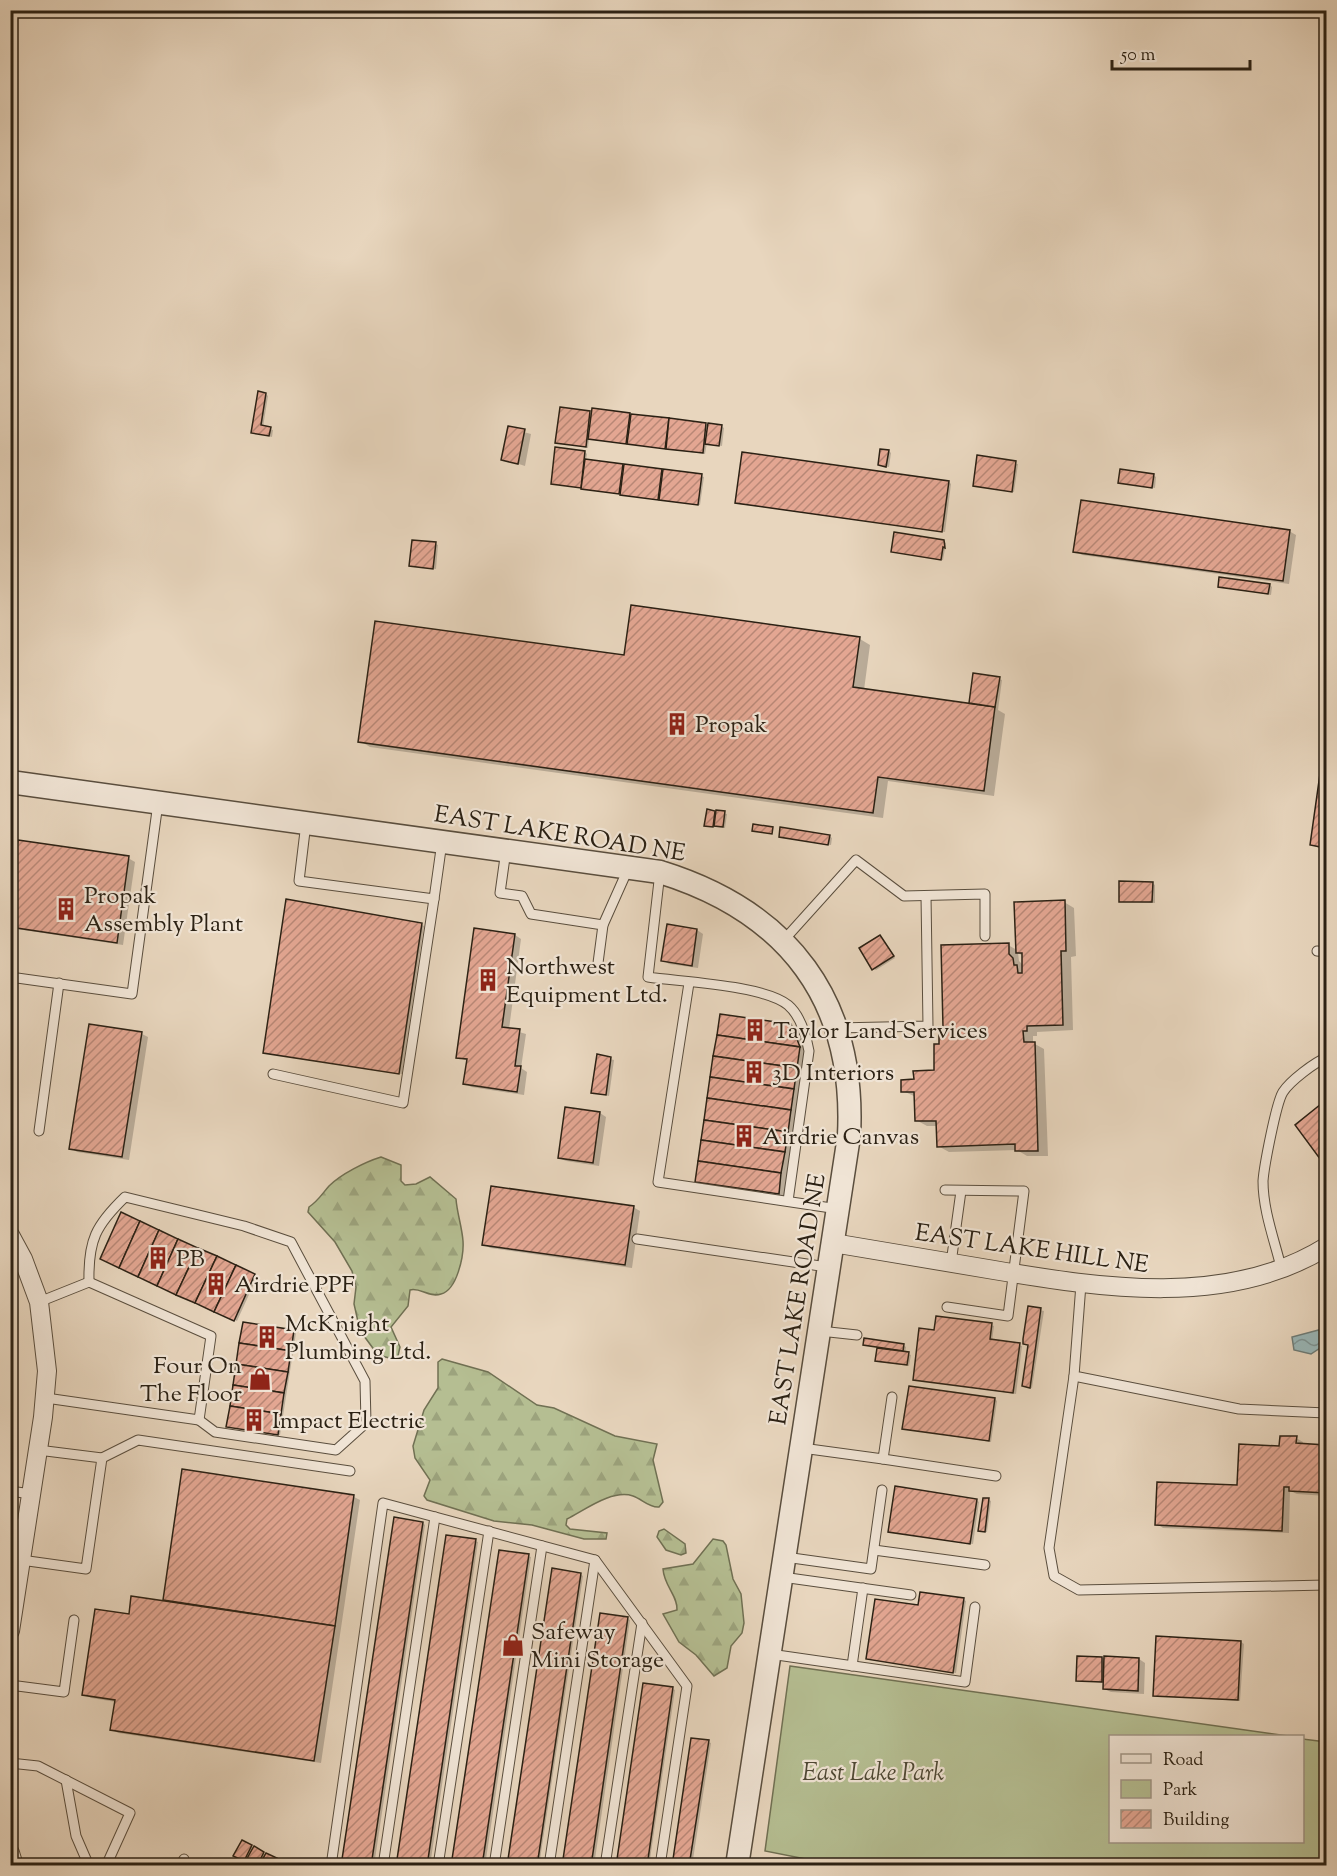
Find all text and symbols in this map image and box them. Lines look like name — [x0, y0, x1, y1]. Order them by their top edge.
scale bar — [1112, 33, 1250, 71]
text: 50 m — [1120, 43, 1156, 69]
place label: Propak — [695, 709, 768, 743]
building icon: Propak — [664, 711, 690, 737]
street label: EAST LAKE ROAD NE — [432, 798, 688, 872]
place label: Propak Assembly Plant — [84, 880, 243, 942]
building icon: Propak Assembly Plant — [53, 896, 79, 922]
place label: Northwest Equipment Ltd. — [506, 951, 668, 1013]
building icon: Northwest Equipment Ltd. — [475, 967, 501, 993]
place label: Taylor Land Services — [773, 1015, 987, 1049]
building icon: Taylor Land Services — [742, 1017, 768, 1043]
place label: 3D Interiors — [772, 1057, 894, 1091]
building icon: 3D Interiors — [741, 1059, 767, 1085]
place label: Airdrie Canvas — [762, 1121, 919, 1155]
building icon: Airdrie Canvas — [731, 1123, 757, 1149]
street label: EAST LAKE ROAD NE — [762, 1171, 836, 1427]
street label: EAST LAKE HILL NE — [913, 1217, 1151, 1283]
place label: PB — [176, 1243, 205, 1277]
building icon: PB — [145, 1245, 171, 1271]
place label: Airdrie PPF — [234, 1269, 355, 1303]
building icon: Airdrie PPF — [203, 1271, 229, 1297]
place label: McKnight Plumbing Ltd. — [285, 1308, 431, 1370]
building icon: McKnight Plumbing Ltd. — [254, 1324, 280, 1350]
place label: Four On The Floor — [140, 1350, 242, 1412]
shop icon: Four On The Floor — [247, 1366, 273, 1392]
place label: Impact Electric — [272, 1405, 425, 1439]
building icon: Impact Electric — [241, 1407, 267, 1433]
place label: Safeway Mini Storage — [531, 1616, 664, 1678]
shop icon: Safeway Mini Storage — [500, 1632, 526, 1658]
legend — [1109, 1735, 1304, 1843]
text: Road — [1163, 1748, 1203, 1774]
park label: East Lake Park — [802, 1757, 944, 1791]
text: Park — [1163, 1778, 1198, 1804]
text: Building — [1163, 1808, 1229, 1834]

